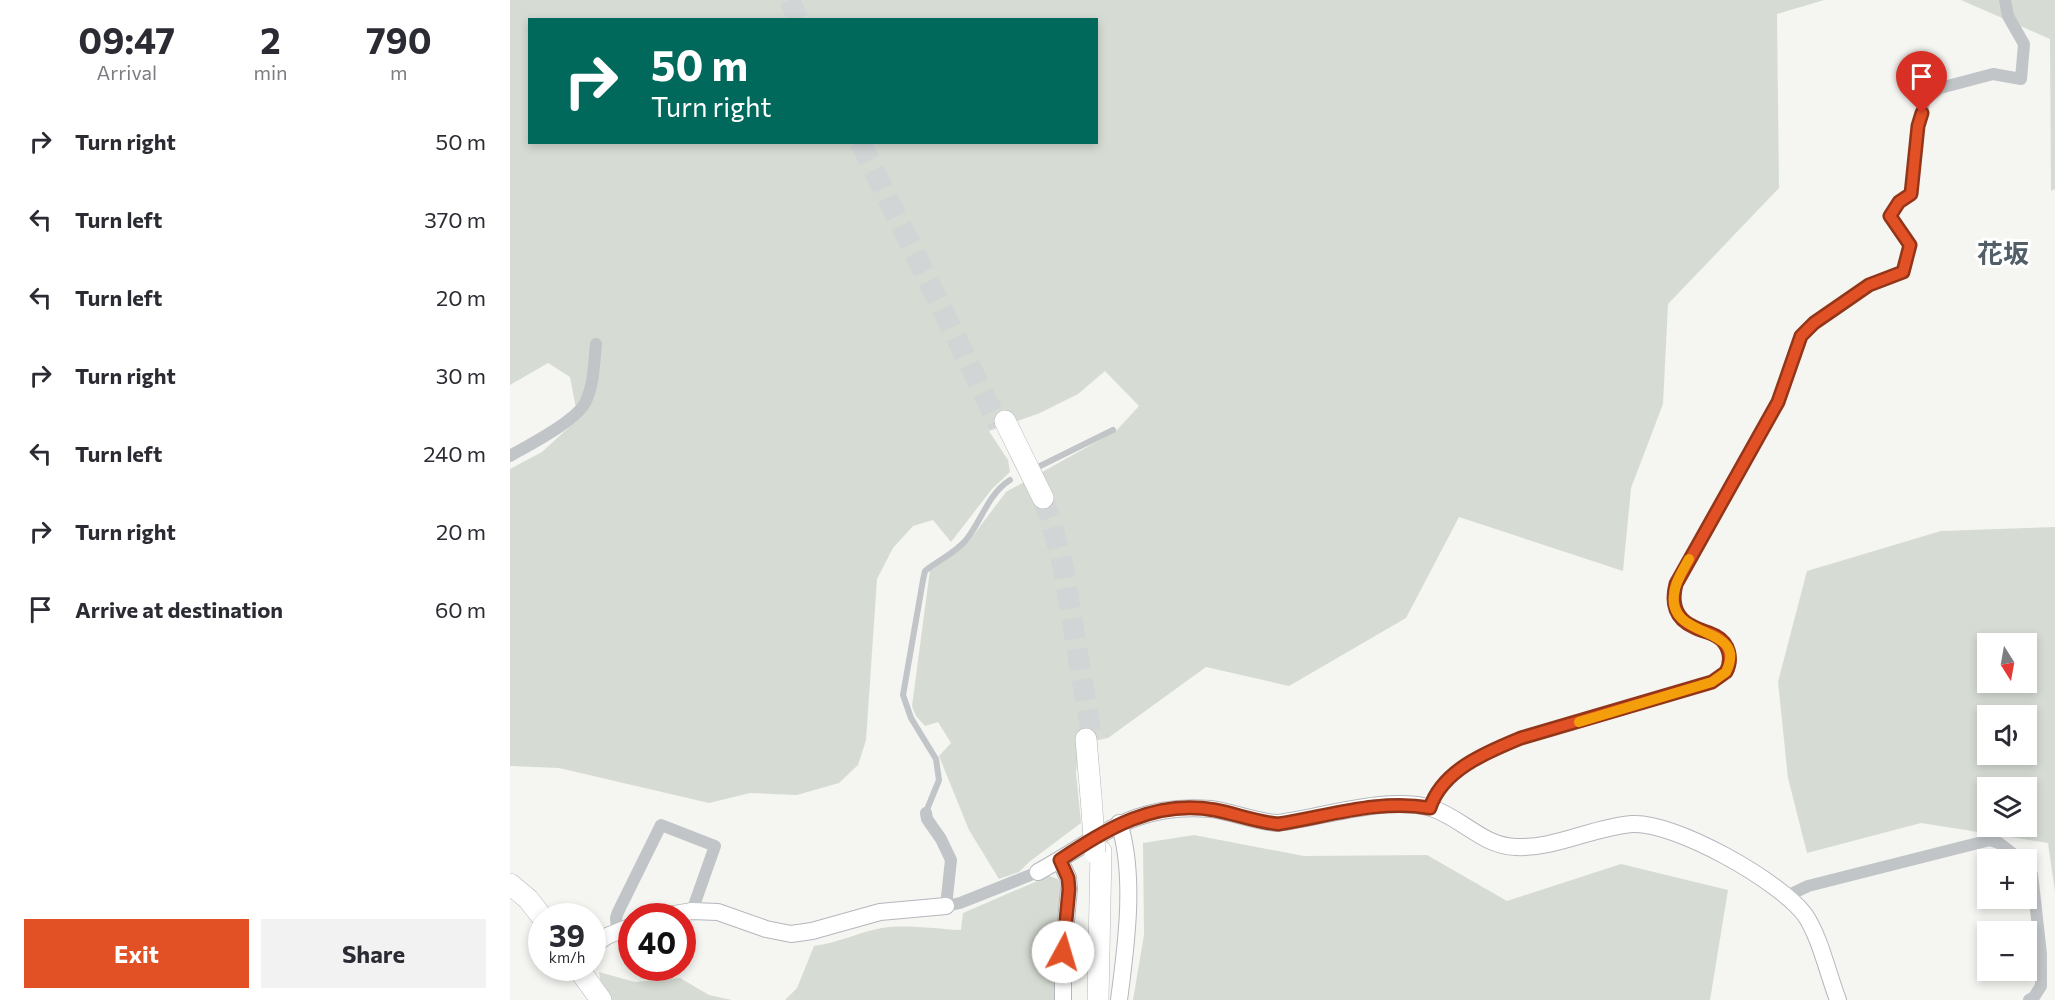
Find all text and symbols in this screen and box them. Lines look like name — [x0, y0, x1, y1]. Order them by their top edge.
text: 09:47 — [78, 17, 175, 61]
text: 2 — [260, 17, 281, 61]
text: 790 — [366, 17, 432, 61]
text: 50 m — [651, 38, 748, 90]
icon: right — [552, 42, 630, 120]
pin — [1896, 51, 1947, 113]
text: Arrival — [96, 60, 157, 84]
text: min — [254, 60, 288, 84]
text: m — [390, 60, 407, 84]
icon: arrive — [1905, 60, 1938, 93]
text: Turn right — [651, 90, 771, 123]
icon: right — [24, 125, 57, 158]
text: Turn right — [75, 128, 176, 155]
text: 50 m — [436, 128, 486, 155]
icon: left — [24, 203, 57, 236]
text: Turn left — [75, 206, 162, 233]
text: 370 m — [424, 206, 486, 233]
district label: 花坂 — [1977, 237, 2029, 268]
icon: left — [24, 281, 57, 314]
text: Turn left — [75, 284, 162, 311]
text: 20 m — [436, 284, 486, 311]
icon: right — [24, 359, 57, 392]
text: Turn right — [75, 362, 176, 389]
text: 30 m — [436, 362, 486, 389]
icon: left — [24, 437, 57, 470]
text: Turn left — [75, 440, 162, 467]
text: 240 m — [423, 440, 486, 467]
icon: right — [24, 515, 57, 548]
text: Turn right — [75, 518, 176, 545]
text: 20 m — [436, 518, 486, 545]
icon: arrive — [24, 593, 57, 626]
text: Arrive at destination — [75, 596, 283, 623]
text: 60 m — [435, 596, 486, 623]
north arrow — [1977, 633, 2037, 693]
map controls — [1977, 633, 2037, 981]
button: sound — [1977, 705, 2037, 765]
button: layers — [1977, 777, 2037, 837]
button: + — [1977, 849, 2037, 909]
speed limit sign: 40 — [618, 903, 696, 981]
text: 39 — [549, 916, 585, 953]
button: Exit — [24, 919, 249, 988]
button: Share — [261, 919, 486, 988]
position arrow — [1031, 920, 1095, 984]
button: − — [1977, 921, 2037, 981]
text: km/h — [549, 948, 585, 966]

